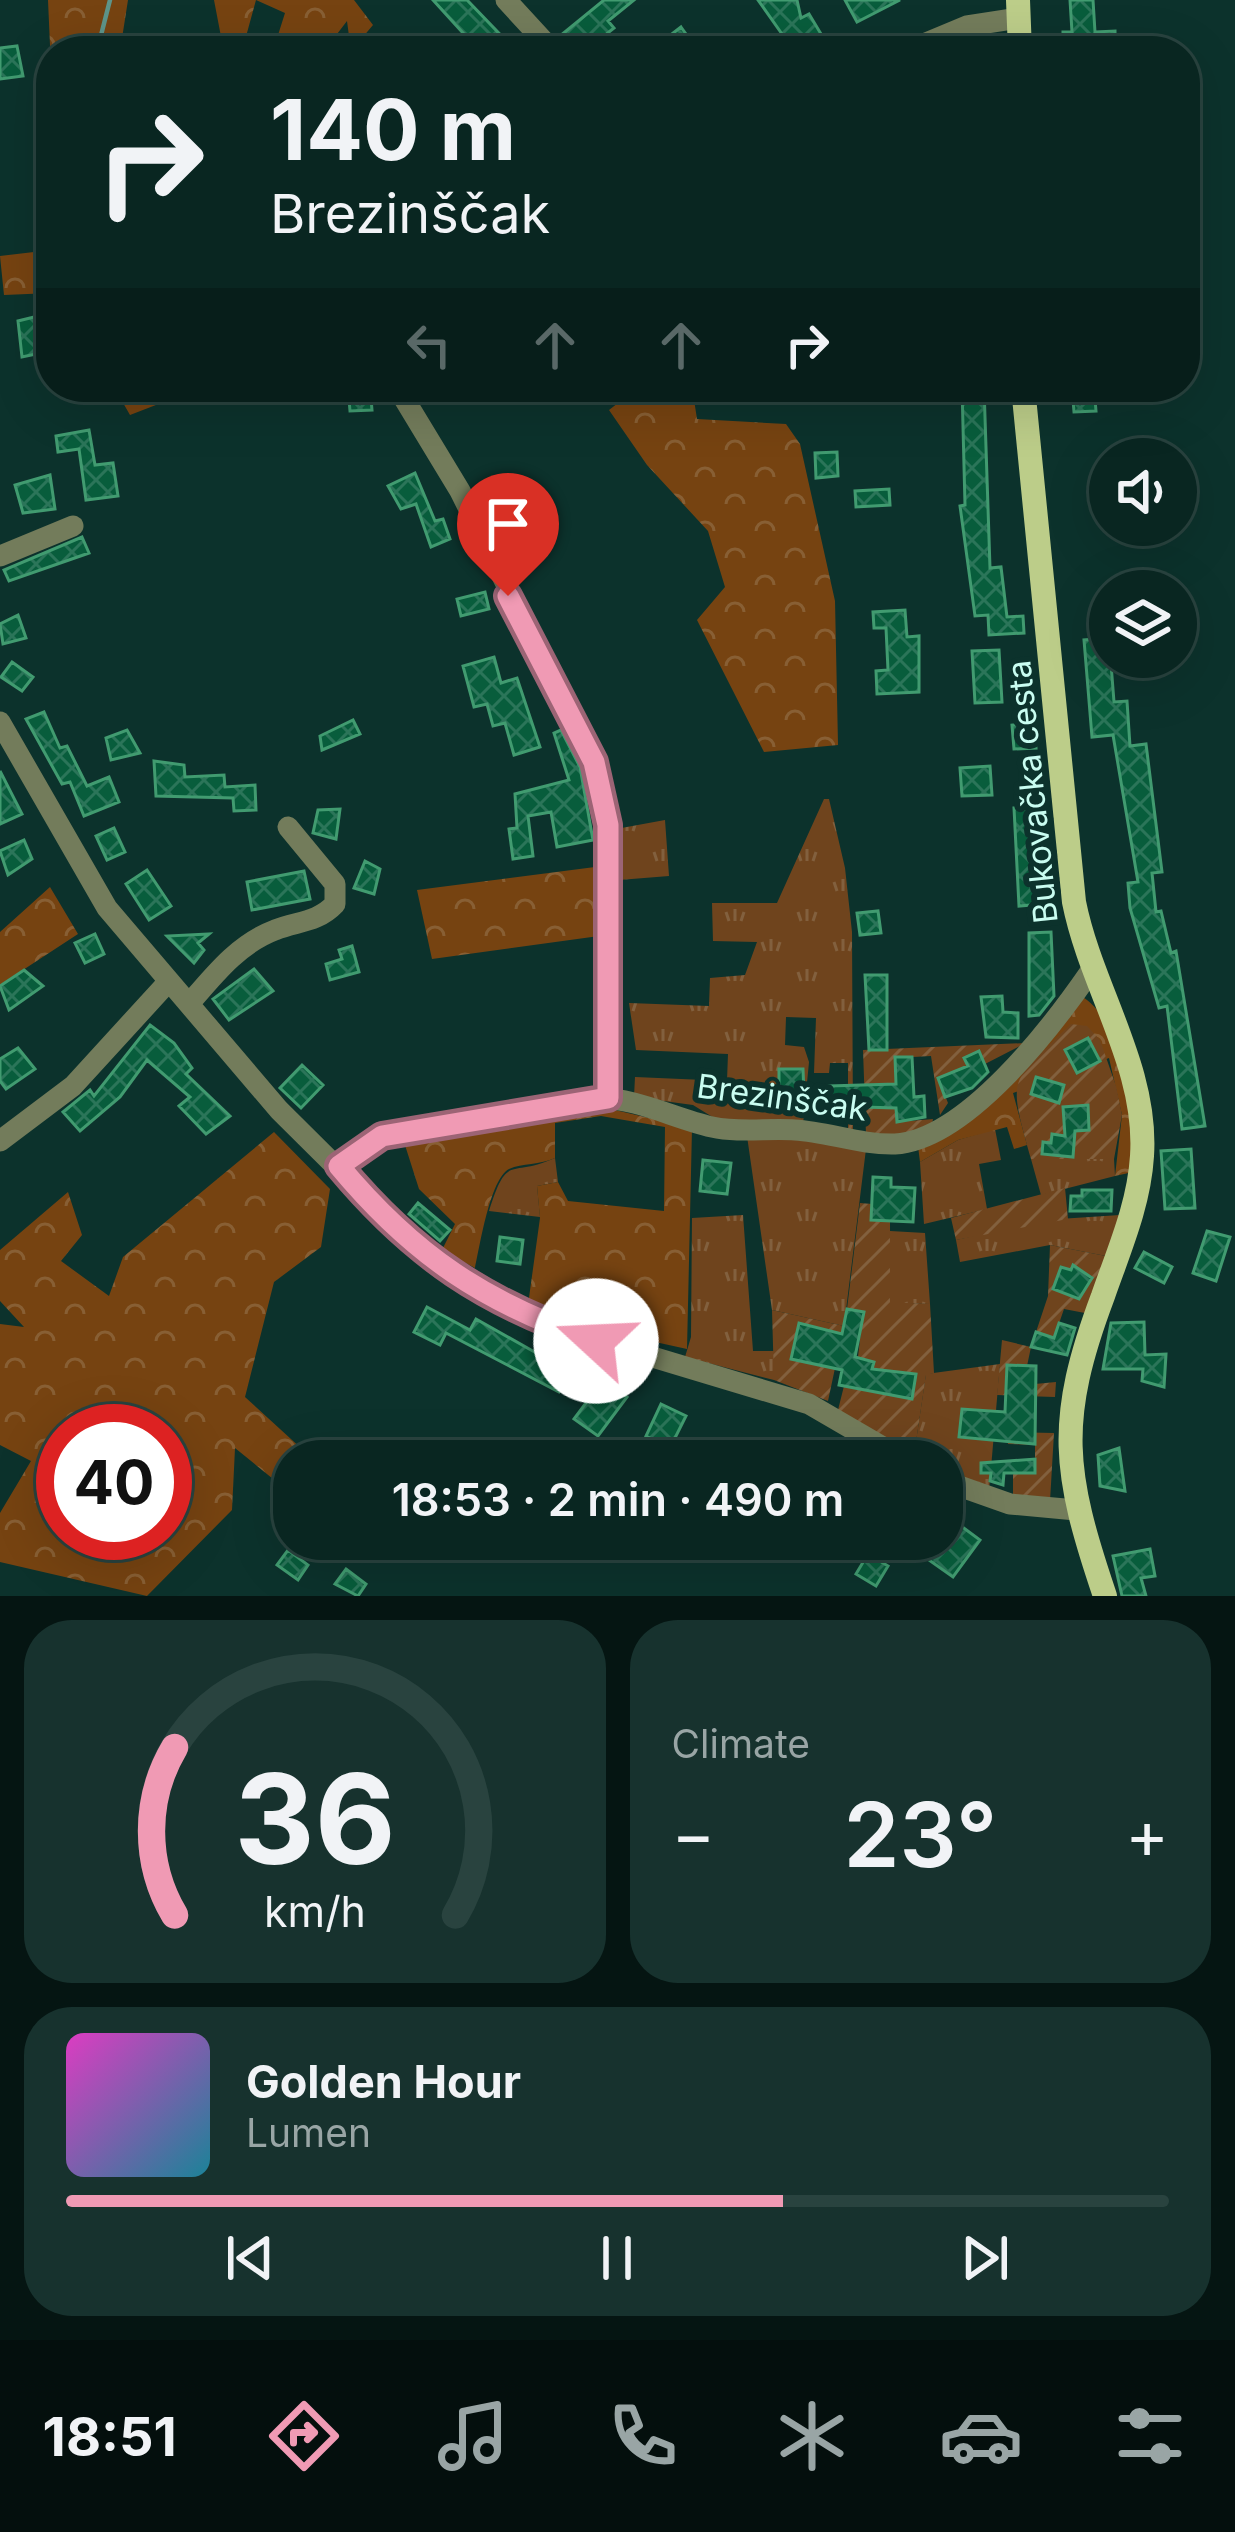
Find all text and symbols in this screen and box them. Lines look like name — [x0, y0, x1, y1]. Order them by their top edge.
text: 140 m — [270, 79, 516, 180]
icon: right — [72, 84, 228, 240]
text: Brezinščak — [270, 181, 550, 246]
icon: left — [396, 312, 462, 378]
icon: ahead — [522, 312, 588, 378]
icon: ahead — [648, 312, 714, 378]
icon: right — [774, 312, 840, 378]
map controls — [1089, 438, 1197, 678]
button: sound — [1089, 438, 1197, 546]
pin — [457, 473, 559, 596]
icon: arrive — [475, 491, 541, 557]
button: layers — [1089, 570, 1197, 678]
street label: Bukovačka cesta — [998, 658, 1066, 926]
street label: Brezinščak — [694, 1065, 870, 1129]
position arrow — [533, 1278, 659, 1404]
speed limit sign: 40 — [36, 1404, 192, 1560]
text: 18:53 · 2 min · 490 m — [392, 1472, 844, 1527]
text: Climate — [672, 1720, 810, 1767]
text: 36 — [234, 1743, 396, 1894]
text: 23° — [843, 1780, 997, 1889]
text: − — [672, 1794, 715, 1874]
text: + — [1125, 1794, 1169, 1874]
text: km/h — [264, 1884, 366, 1936]
text: Golden Hour — [246, 2054, 521, 2109]
text: Lumen — [246, 2109, 371, 2156]
icon: previous — [217, 2225, 283, 2291]
icon: pause — [584, 2225, 650, 2291]
icon: next — [952, 2225, 1018, 2291]
icon: directions — [262, 2394, 346, 2478]
icon: music — [431, 2394, 515, 2478]
icon: phone — [601, 2394, 685, 2478]
icon: climate — [770, 2394, 854, 2478]
icon: car — [939, 2394, 1023, 2478]
icon: filters — [1108, 2394, 1192, 2478]
text: 18:51 — [43, 2404, 177, 2469]

